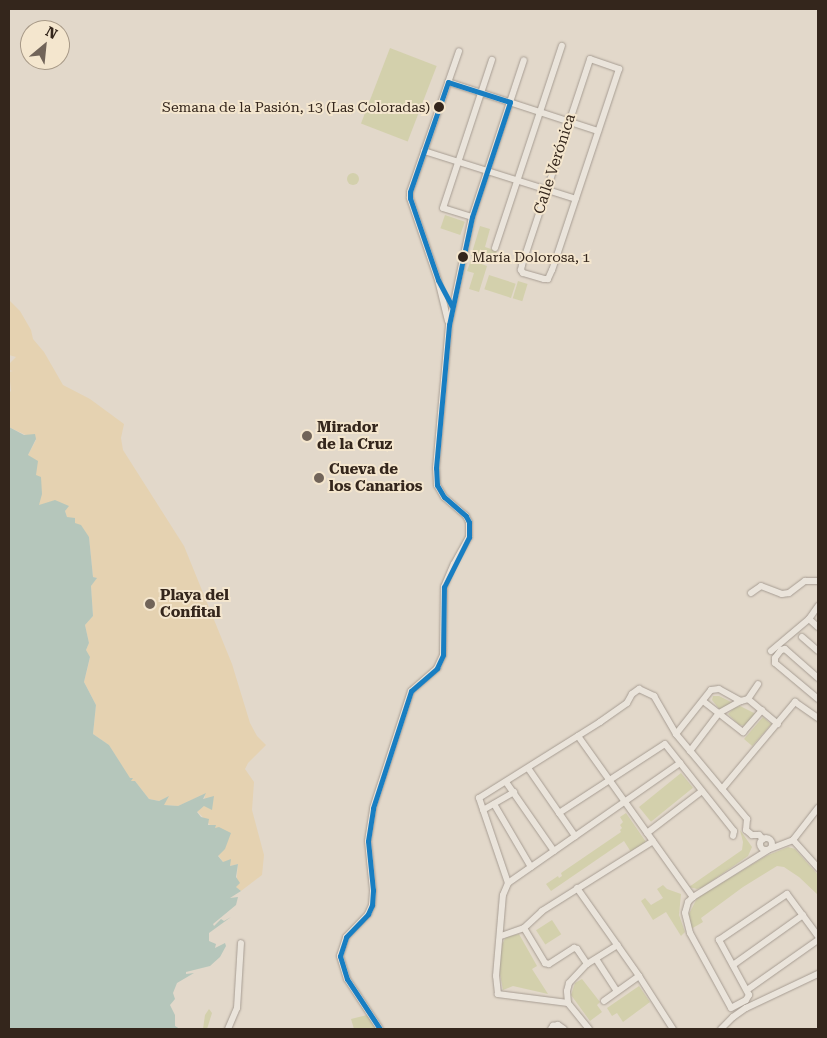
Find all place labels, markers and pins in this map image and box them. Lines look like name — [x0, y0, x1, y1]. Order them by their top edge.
place label: Semana de la Pasión, 13 (Las Coloradas) — [162, 99, 430, 115]
marker: Semana de la Pasión, 13 (Las Coloradas) — [434, 102, 444, 112]
place label: María Dolorosa, 1 — [472, 249, 590, 265]
marker: María Dolorosa, 1 — [458, 252, 468, 262]
place label: Mirador de la Cruz — [317, 418, 392, 453]
marker: Mirador de la Cruz — [301, 430, 313, 442]
place label: Cueva de los Canarios — [329, 460, 423, 495]
marker: Cueva de los Canarios — [313, 472, 325, 484]
place label: Playa del Confital — [160, 586, 229, 621]
marker: Playa del Confital — [144, 598, 156, 610]

